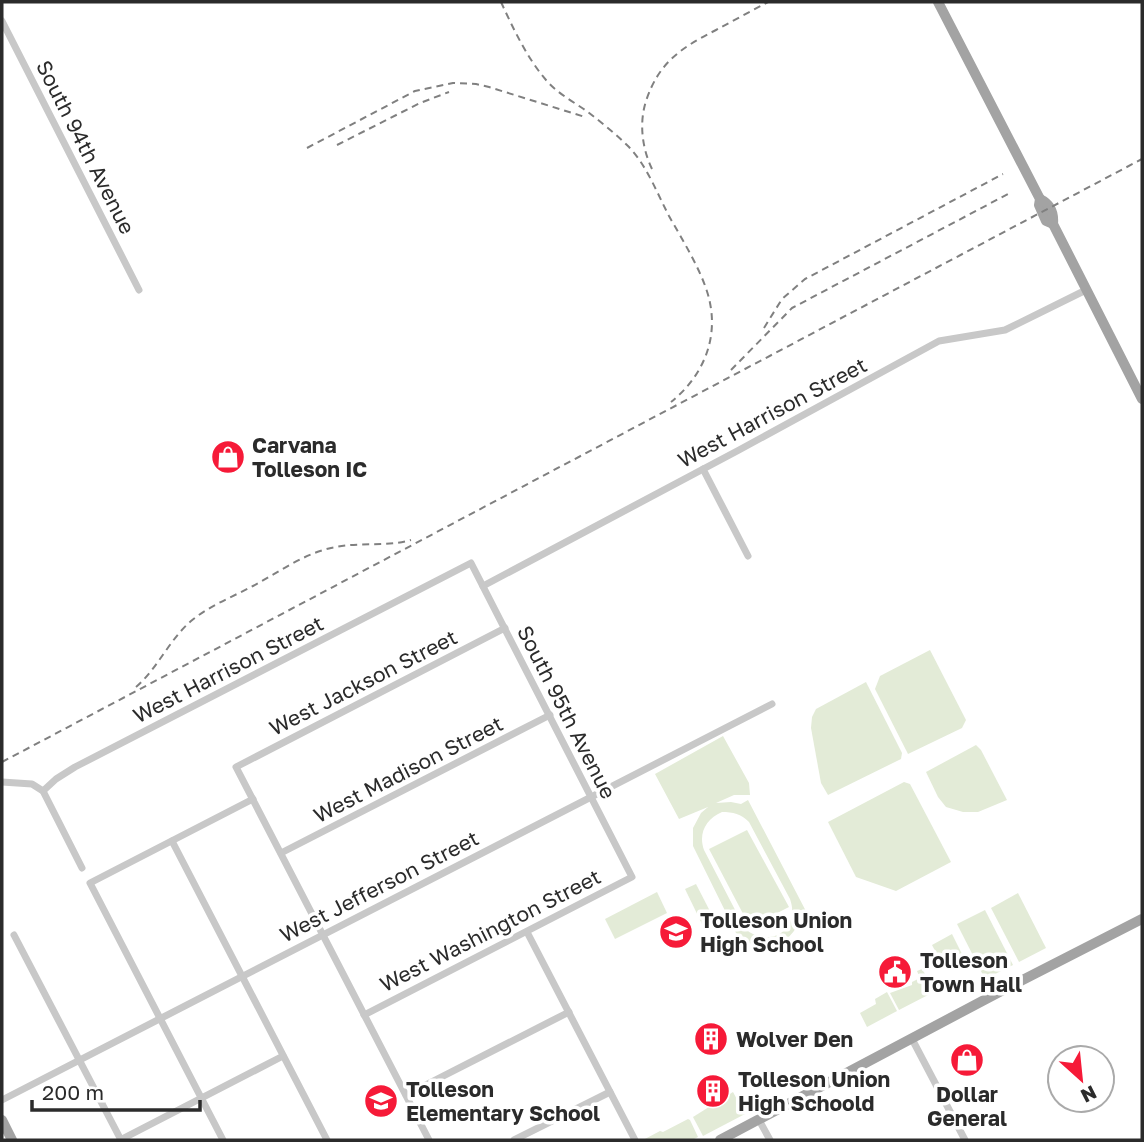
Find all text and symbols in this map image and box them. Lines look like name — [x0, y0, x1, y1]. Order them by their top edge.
street label: South 94th Avenue — [31, 56, 141, 238]
street label: West Harrison Street — [673, 351, 871, 473]
place label: Carvana Tolleson IC — [252, 432, 367, 482]
shop icon: Carvana Tolleson IC — [209, 438, 247, 476]
street label: West Harrison Street — [128, 610, 328, 728]
street label: South 95th Avenue — [512, 621, 622, 803]
street label: West Jackson Street — [265, 623, 461, 741]
street label: West Madison Street — [309, 710, 507, 828]
street label: West Jefferson Street — [275, 825, 483, 947]
street label: West Washington Street — [375, 863, 605, 997]
place label: Tolleson Union High School — [700, 907, 852, 957]
school or university icon: Tolleson Union High School — [657, 913, 695, 951]
place label: Tolleson Town Hall — [920, 947, 1022, 997]
public building icon: Tolleson Town Hall — [876, 953, 914, 991]
building icon: Wolver Den — [692, 1020, 730, 1058]
place label: Wolver Den — [736, 1026, 853, 1052]
shop icon: Dollar General — [948, 1041, 986, 1079]
north arrow — [1046, 1044, 1116, 1114]
place label: Tolleson Union High Schoold — [738, 1066, 890, 1116]
scale bar — [32, 1068, 200, 1112]
building icon: Tolleson Union High Schoold — [694, 1072, 732, 1110]
place label: Tolleson Elementary School — [406, 1076, 600, 1126]
text: 200 m — [42, 1079, 104, 1105]
place label: Dollar General — [927, 1081, 1007, 1131]
text: N — [1077, 1081, 1101, 1108]
school or university icon: Tolleson Elementary School — [362, 1082, 400, 1120]

